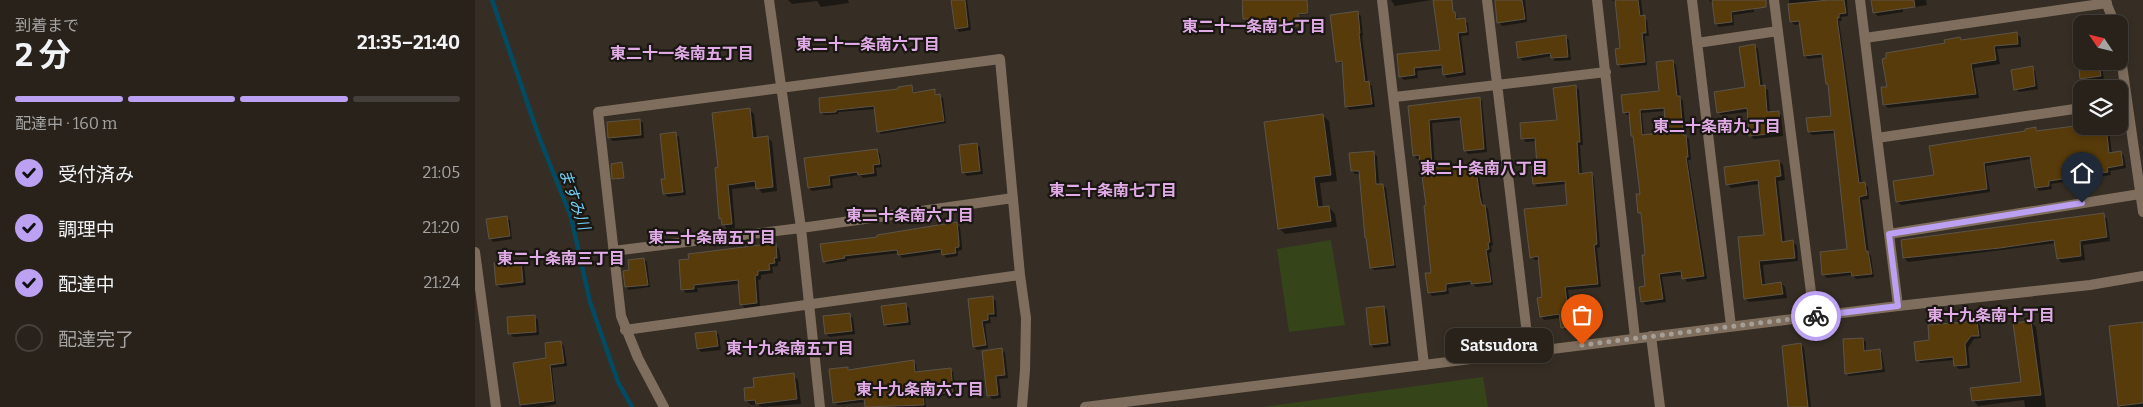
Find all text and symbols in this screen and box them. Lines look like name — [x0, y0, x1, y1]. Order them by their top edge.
north arrow — [2073, 15, 2127, 70]
map controls — [2073, 15, 2128, 135]
text: 到着まで — [15, 16, 79, 35]
district label: 東二十一条南七丁目 — [1182, 17, 1326, 36]
text: 21:35–21:40 — [357, 31, 460, 54]
district label: 東二十一条南六丁目 — [796, 35, 940, 54]
text: 2 分 — [15, 36, 71, 74]
district label: 東二十一条南五丁目 — [610, 44, 754, 63]
button: layers — [2073, 80, 2128, 135]
text: 配達中 · 160 m — [15, 114, 117, 133]
district label: 東二十条南九丁目 — [1653, 117, 1781, 136]
pin — [2061, 152, 2103, 203]
icon: check — [15, 159, 43, 187]
district label: 東二十条南八丁目 — [1420, 159, 1548, 178]
icon: home — [2068, 159, 2096, 187]
text: 受付済み — [58, 163, 134, 186]
text: 21:05 — [423, 163, 460, 182]
water label: ますみ川 — [555, 166, 595, 234]
district label: 東二十条南七丁目 — [1049, 181, 1177, 200]
district label: 東二十条南六丁目 — [846, 206, 974, 225]
icon: check — [15, 214, 43, 242]
text: 調理中 — [58, 218, 115, 241]
text: 21:20 — [422, 218, 460, 237]
district label: 東二十条南五丁目 — [648, 228, 776, 247]
district label: 東二十条南三丁目 — [497, 249, 625, 268]
icon: check — [15, 269, 43, 297]
text: 配達中 — [58, 273, 115, 296]
text: 21:24 — [423, 273, 460, 292]
courier — [1791, 291, 1841, 341]
pin — [1561, 294, 1603, 345]
icon: bag — [1568, 301, 1596, 329]
icon: bike — [1802, 302, 1830, 330]
district label: 東十九条南十丁目 — [1927, 306, 2055, 325]
text: 配達完了 — [58, 328, 134, 351]
callout: Satsudora — [1445, 328, 1552, 362]
text: Satsudora — [1460, 336, 1538, 355]
district label: 東十九条南五丁目 — [726, 339, 854, 358]
district label: 東十九条南六丁目 — [856, 380, 984, 399]

